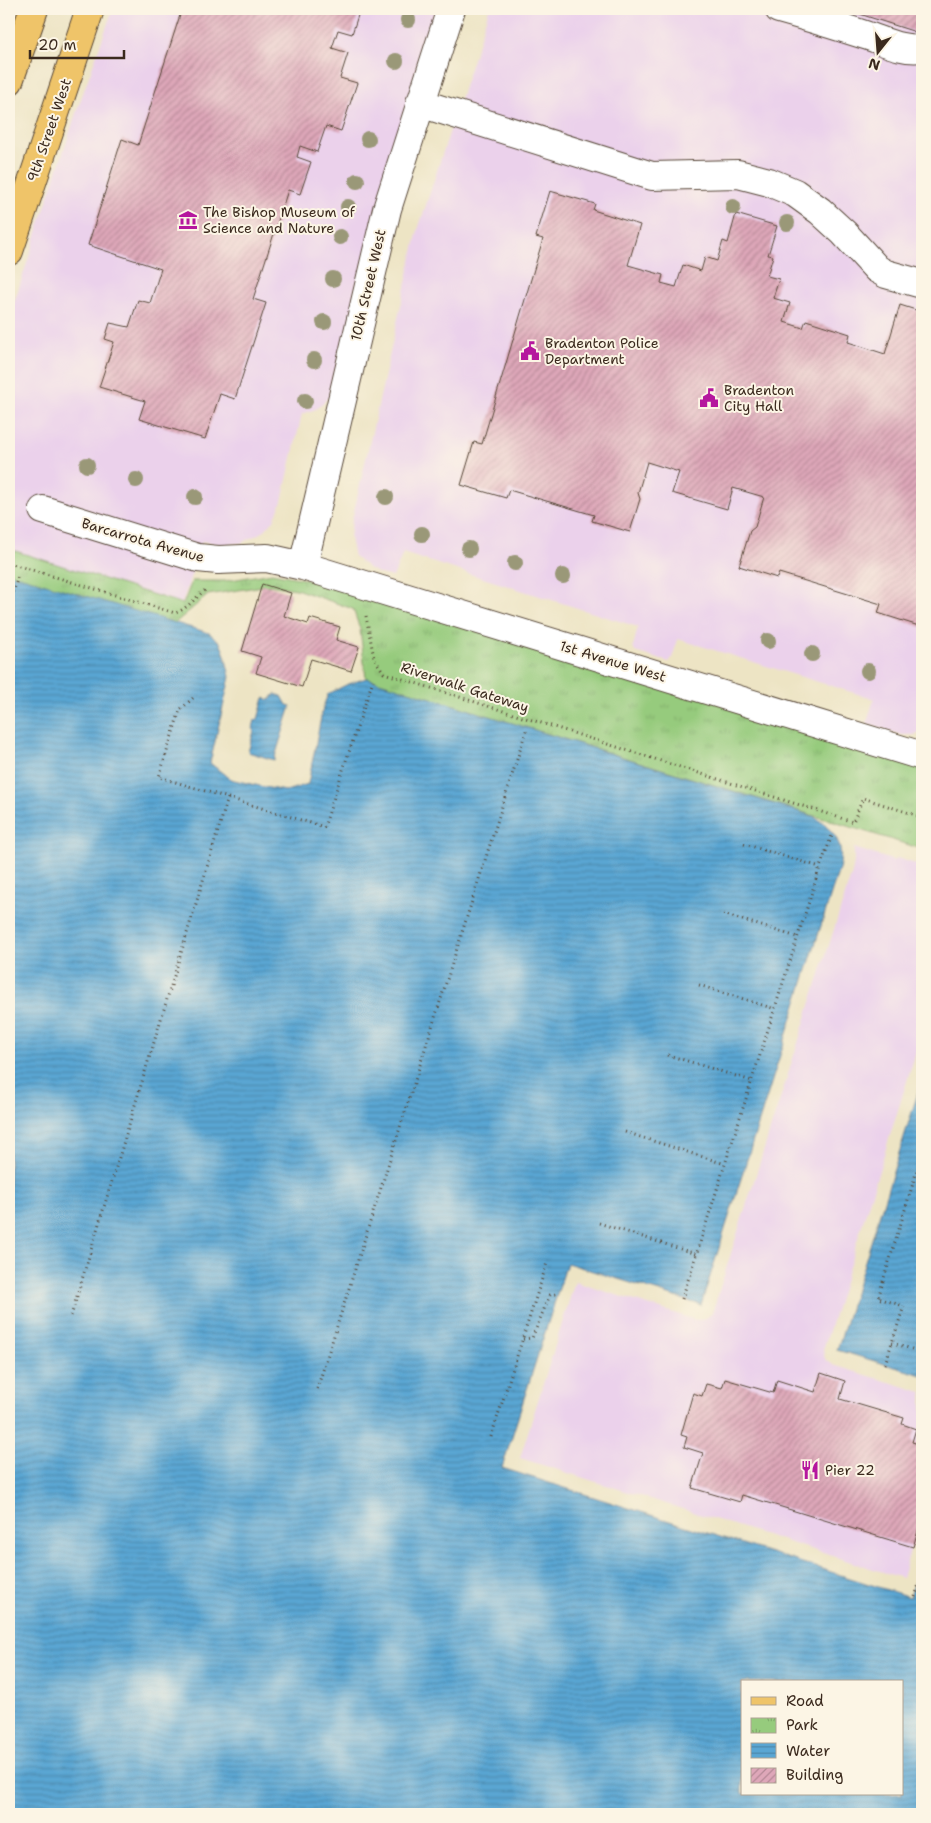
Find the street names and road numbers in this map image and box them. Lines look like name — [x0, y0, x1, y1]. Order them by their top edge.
street label: 9th Street West — [23, 76, 75, 184]
street label: 10th Street West — [346, 227, 390, 343]
street label: Barcarrota Avenue — [80, 514, 207, 566]
street label: 1st Avenue West — [558, 636, 668, 686]
street label: Riverwalk Gateway — [399, 658, 531, 716]

